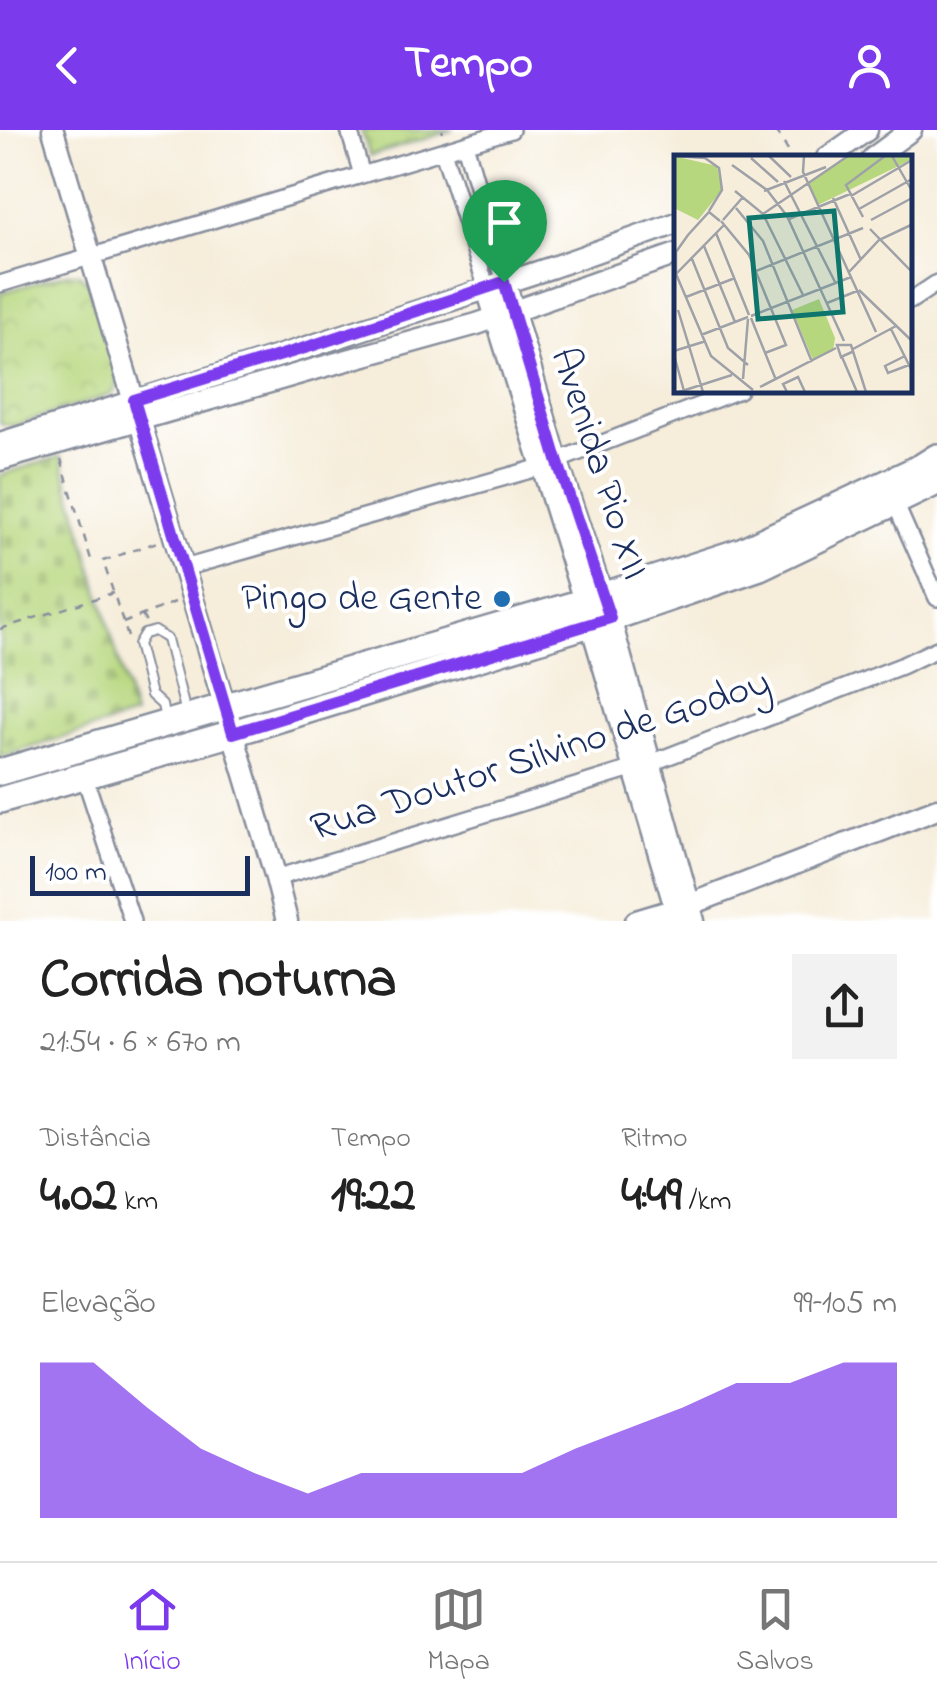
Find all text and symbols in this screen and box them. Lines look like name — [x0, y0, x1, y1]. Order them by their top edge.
text: Tempo — [404, 32, 533, 98]
icon: back — [40, 38, 95, 93]
icon: person — [842, 38, 897, 93]
inset map — [674, 155, 912, 392]
pin — [462, 180, 547, 283]
icon: arrive — [477, 195, 532, 250]
street label: Avenida Pio XII — [533, 340, 663, 588]
place label: Pingo de Gente — [241, 570, 482, 629]
marker: Pingo de Gente — [491, 588, 513, 610]
street label: Rua Doutor Silvino de Godoy — [303, 655, 779, 859]
scale bar — [30, 851, 250, 896]
text: 100 m — [45, 853, 107, 894]
text: Corrida noturna — [40, 942, 397, 1022]
button: share — [792, 954, 897, 1059]
text: 21:54 · 6 × 670 m — [40, 1020, 241, 1067]
text: Distância — [40, 1119, 151, 1160]
text: Tempo — [331, 1119, 411, 1160]
text: Ritmo — [621, 1119, 688, 1160]
text: 4.02 — [40, 1160, 117, 1233]
text: 19:22 — [331, 1160, 416, 1233]
text: 4:49 — [621, 1160, 682, 1233]
text: km — [117, 1182, 158, 1223]
text: /km — [682, 1182, 732, 1223]
text: Elevação — [40, 1281, 156, 1328]
text: 99–105 m — [793, 1281, 897, 1328]
tab: Início — [123, 1582, 181, 1683]
tab: Mapa — [427, 1582, 490, 1683]
tab: Salvos — [736, 1582, 814, 1683]

